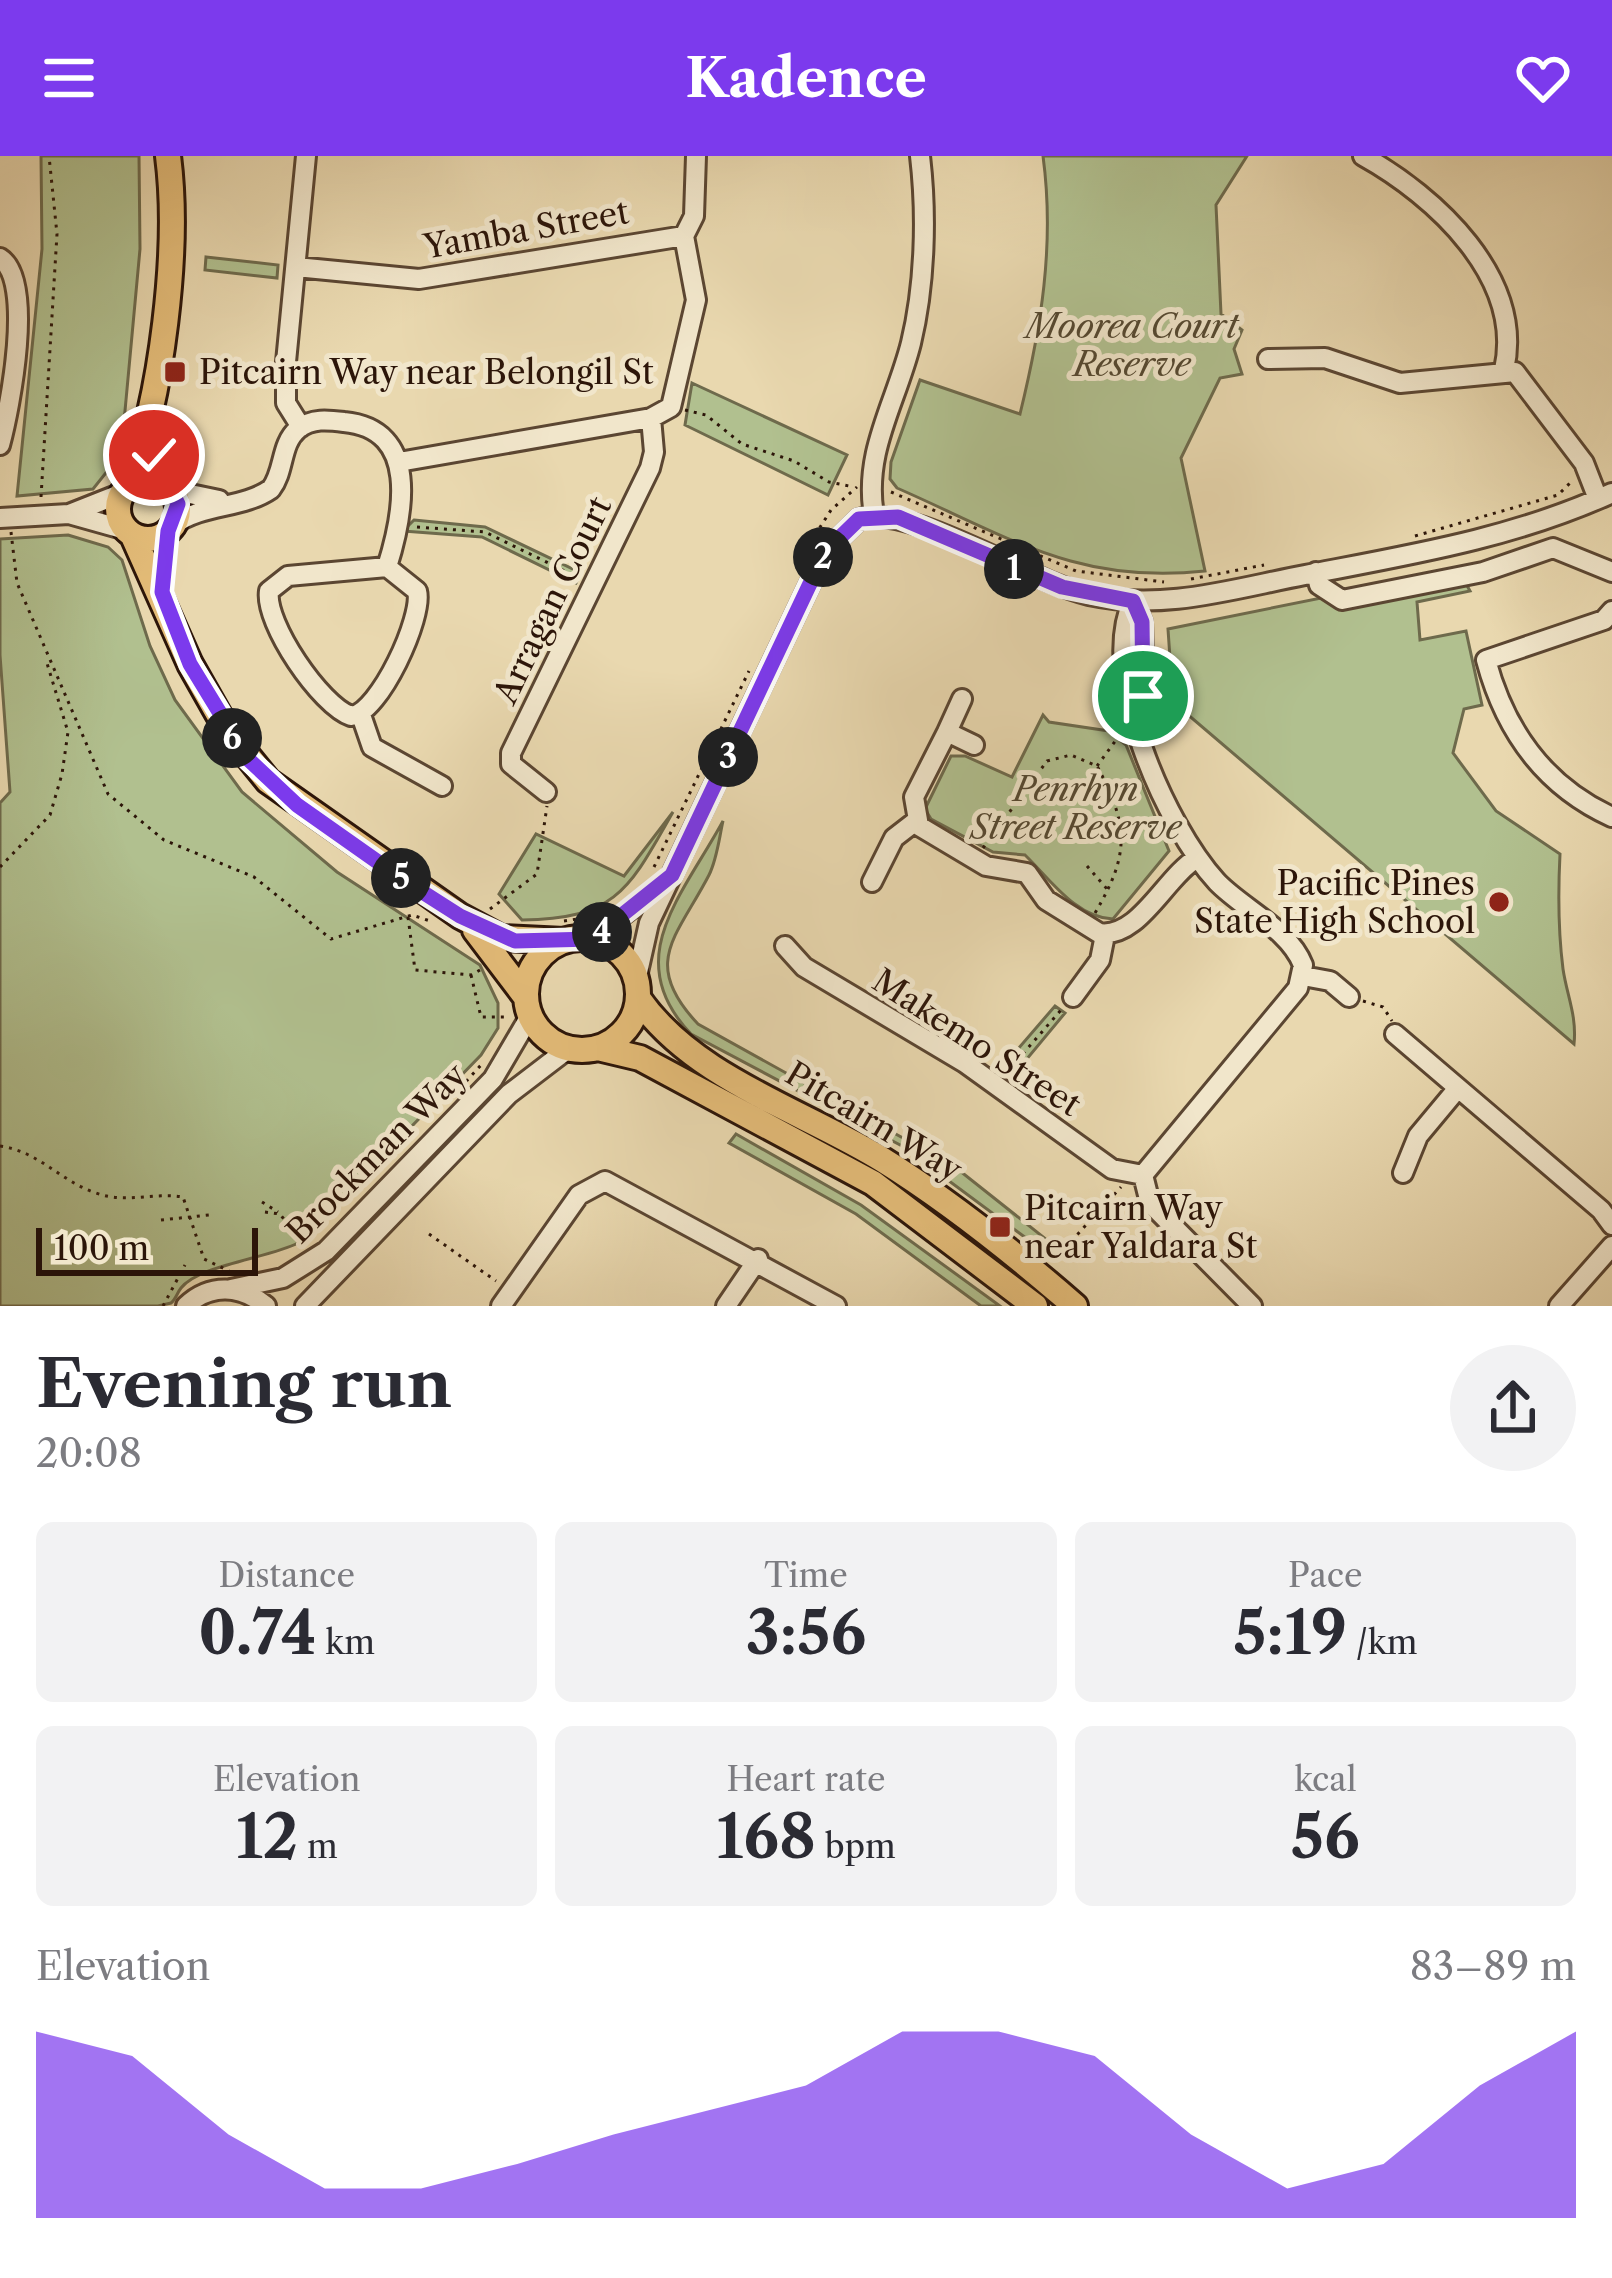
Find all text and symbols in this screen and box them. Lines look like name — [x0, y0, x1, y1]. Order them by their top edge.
icon: menu — [36, 45, 102, 111]
text: Kadence — [685, 45, 927, 111]
icon: heart — [1510, 45, 1576, 111]
street label: Yamba Street — [419, 191, 632, 268]
park label: Moorea Court Reserve — [1022, 306, 1240, 385]
place label: Pitcairn Way near Belongil St — [199, 352, 654, 393]
marker: Pitcairn Way near Belongil St — [162, 359, 188, 385]
pin — [103, 404, 205, 506]
icon: check — [121, 422, 187, 488]
street label: Arragan Court — [484, 490, 620, 711]
pin: 2 — [793, 527, 853, 587]
text: 2 — [813, 536, 833, 577]
pin: 1 — [984, 539, 1044, 599]
text: 1 — [1007, 548, 1021, 589]
pin — [1092, 645, 1194, 747]
icon: arrive — [1110, 663, 1176, 729]
pin: 6 — [202, 708, 262, 768]
text: 6 — [222, 717, 242, 758]
pin: 3 — [698, 727, 758, 787]
text: 3 — [719, 736, 737, 777]
park label: Penrhyn Street Reserve — [968, 769, 1183, 848]
pin: 5 — [371, 848, 431, 908]
text: 5 — [392, 857, 410, 898]
place label: Pacific Pines State High School — [1194, 863, 1475, 942]
marker: Pacific Pines State High School — [1486, 889, 1512, 915]
pin: 4 — [572, 902, 632, 962]
text: 4 — [592, 911, 612, 952]
street label: Makemo Street — [865, 960, 1089, 1125]
street label: Pitcairn Way — [778, 1053, 970, 1190]
street label: Brockman Way — [278, 1054, 475, 1252]
place label: Pitcairn Way near Yaldara St — [1024, 1188, 1258, 1267]
marker: Pitcairn Way near Yaldara St — [987, 1214, 1013, 1240]
scale bar — [36, 1222, 258, 1275]
text: 100 m — [54, 1228, 149, 1269]
text: Evening run — [36, 1343, 452, 1424]
button: share — [1450, 1345, 1576, 1471]
text: 20:08 — [36, 1429, 142, 1477]
text: Distance — [218, 1555, 355, 1596]
text: Time — [764, 1555, 848, 1596]
text: Pace — [1288, 1555, 1363, 1596]
text: 0.74 — [198, 1596, 317, 1670]
text: 3:56 — [746, 1596, 866, 1670]
text: 5:19 — [1233, 1596, 1347, 1670]
text: km — [317, 1622, 375, 1663]
text: /km — [1347, 1622, 1417, 1663]
text: Elevation — [213, 1759, 360, 1800]
text: Heart rate — [726, 1759, 886, 1800]
text: kcal — [1294, 1759, 1356, 1800]
text: 12 — [236, 1800, 298, 1874]
text: 168 — [716, 1800, 816, 1874]
text: 56 — [1291, 1800, 1360, 1874]
text: m — [298, 1826, 338, 1867]
text: bpm — [816, 1826, 896, 1867]
text: Elevation — [36, 1942, 210, 1990]
text: 83–89 m — [1410, 1942, 1576, 1990]

